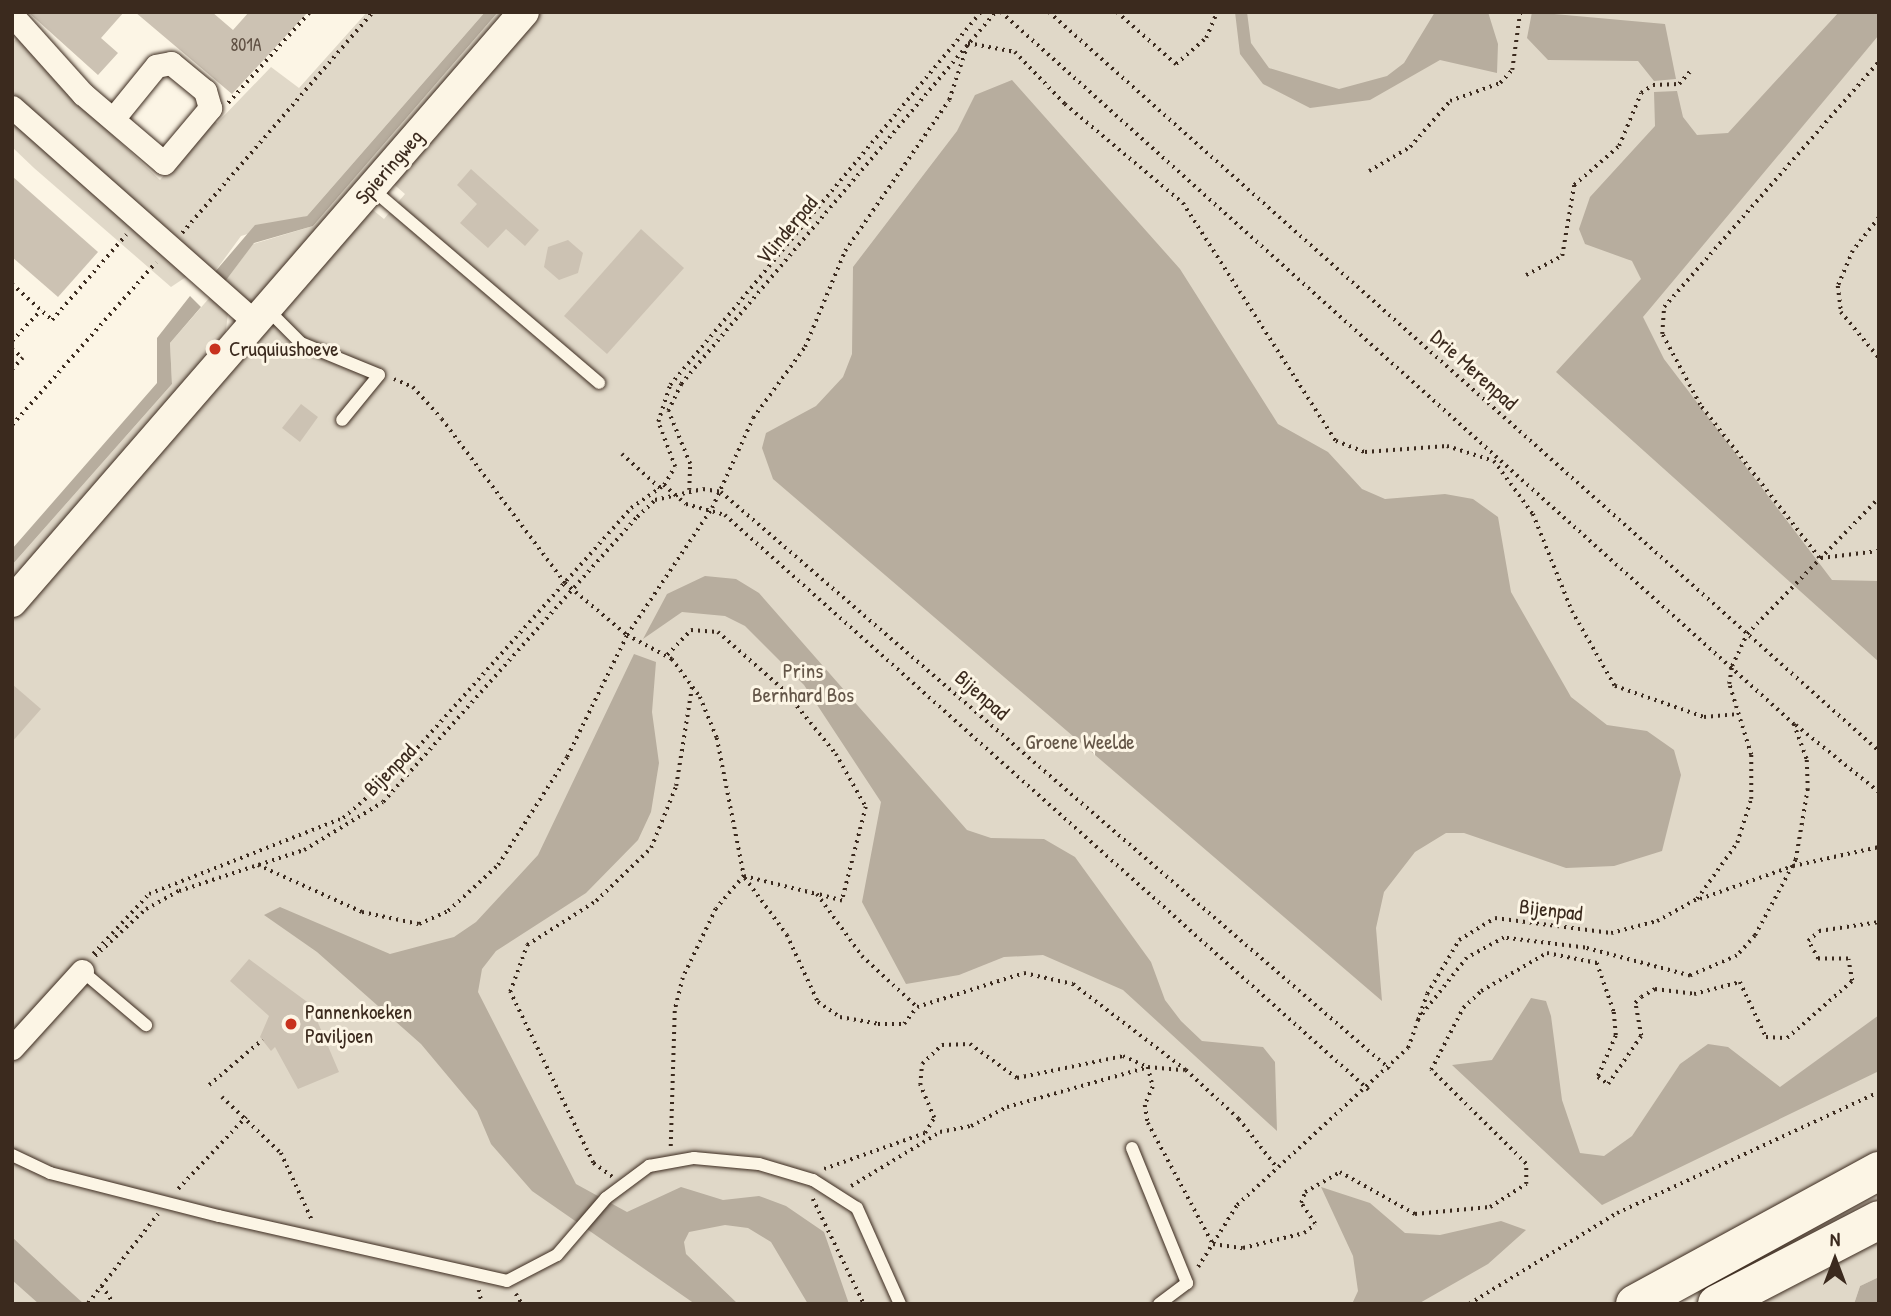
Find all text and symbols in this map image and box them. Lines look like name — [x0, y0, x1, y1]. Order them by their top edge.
house number: 801A — [230, 34, 262, 56]
street label: Spieringweg — [350, 124, 428, 210]
street label: Vlinderpad — [751, 191, 823, 269]
street label: Drie Merenpad — [1425, 324, 1523, 416]
place label: Cruquiushoeve — [229, 336, 339, 362]
marker: Cruquiushoeve — [207, 341, 223, 357]
park label: Prins Bernhard Bos — [752, 658, 854, 708]
street label: Bijenpad — [950, 665, 1014, 725]
park label: Groene Weelde — [1025, 729, 1135, 755]
street label: Bijenpad — [359, 739, 421, 801]
street label: Bijenpad — [1518, 894, 1584, 926]
place label: Pannenkoeken Paviljoen — [305, 999, 412, 1049]
marker: Pannenkoeken Paviljoen — [283, 1016, 299, 1032]
north arrow — [1800, 1225, 1870, 1295]
text: N — [1830, 1226, 1840, 1252]

